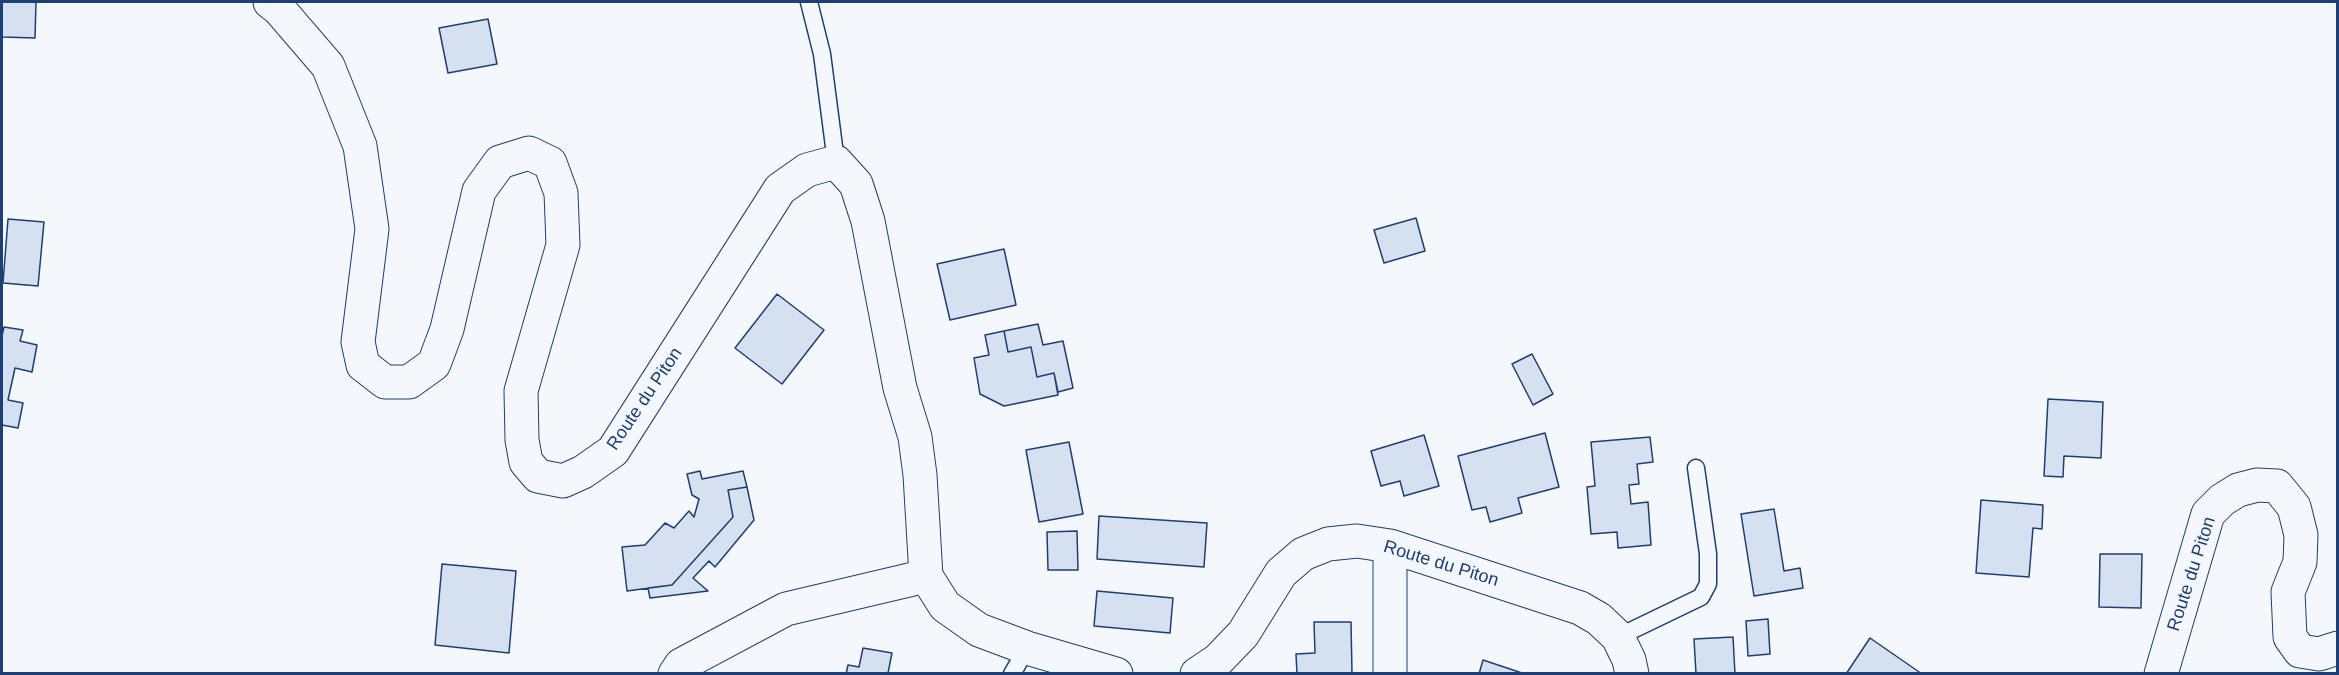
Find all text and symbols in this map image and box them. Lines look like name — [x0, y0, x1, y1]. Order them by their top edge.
street label: Route du Piton — [603, 344, 687, 454]
street label: Route du Piton — [2163, 514, 2221, 634]
street label: Route du Piton — [1381, 536, 1501, 592]

